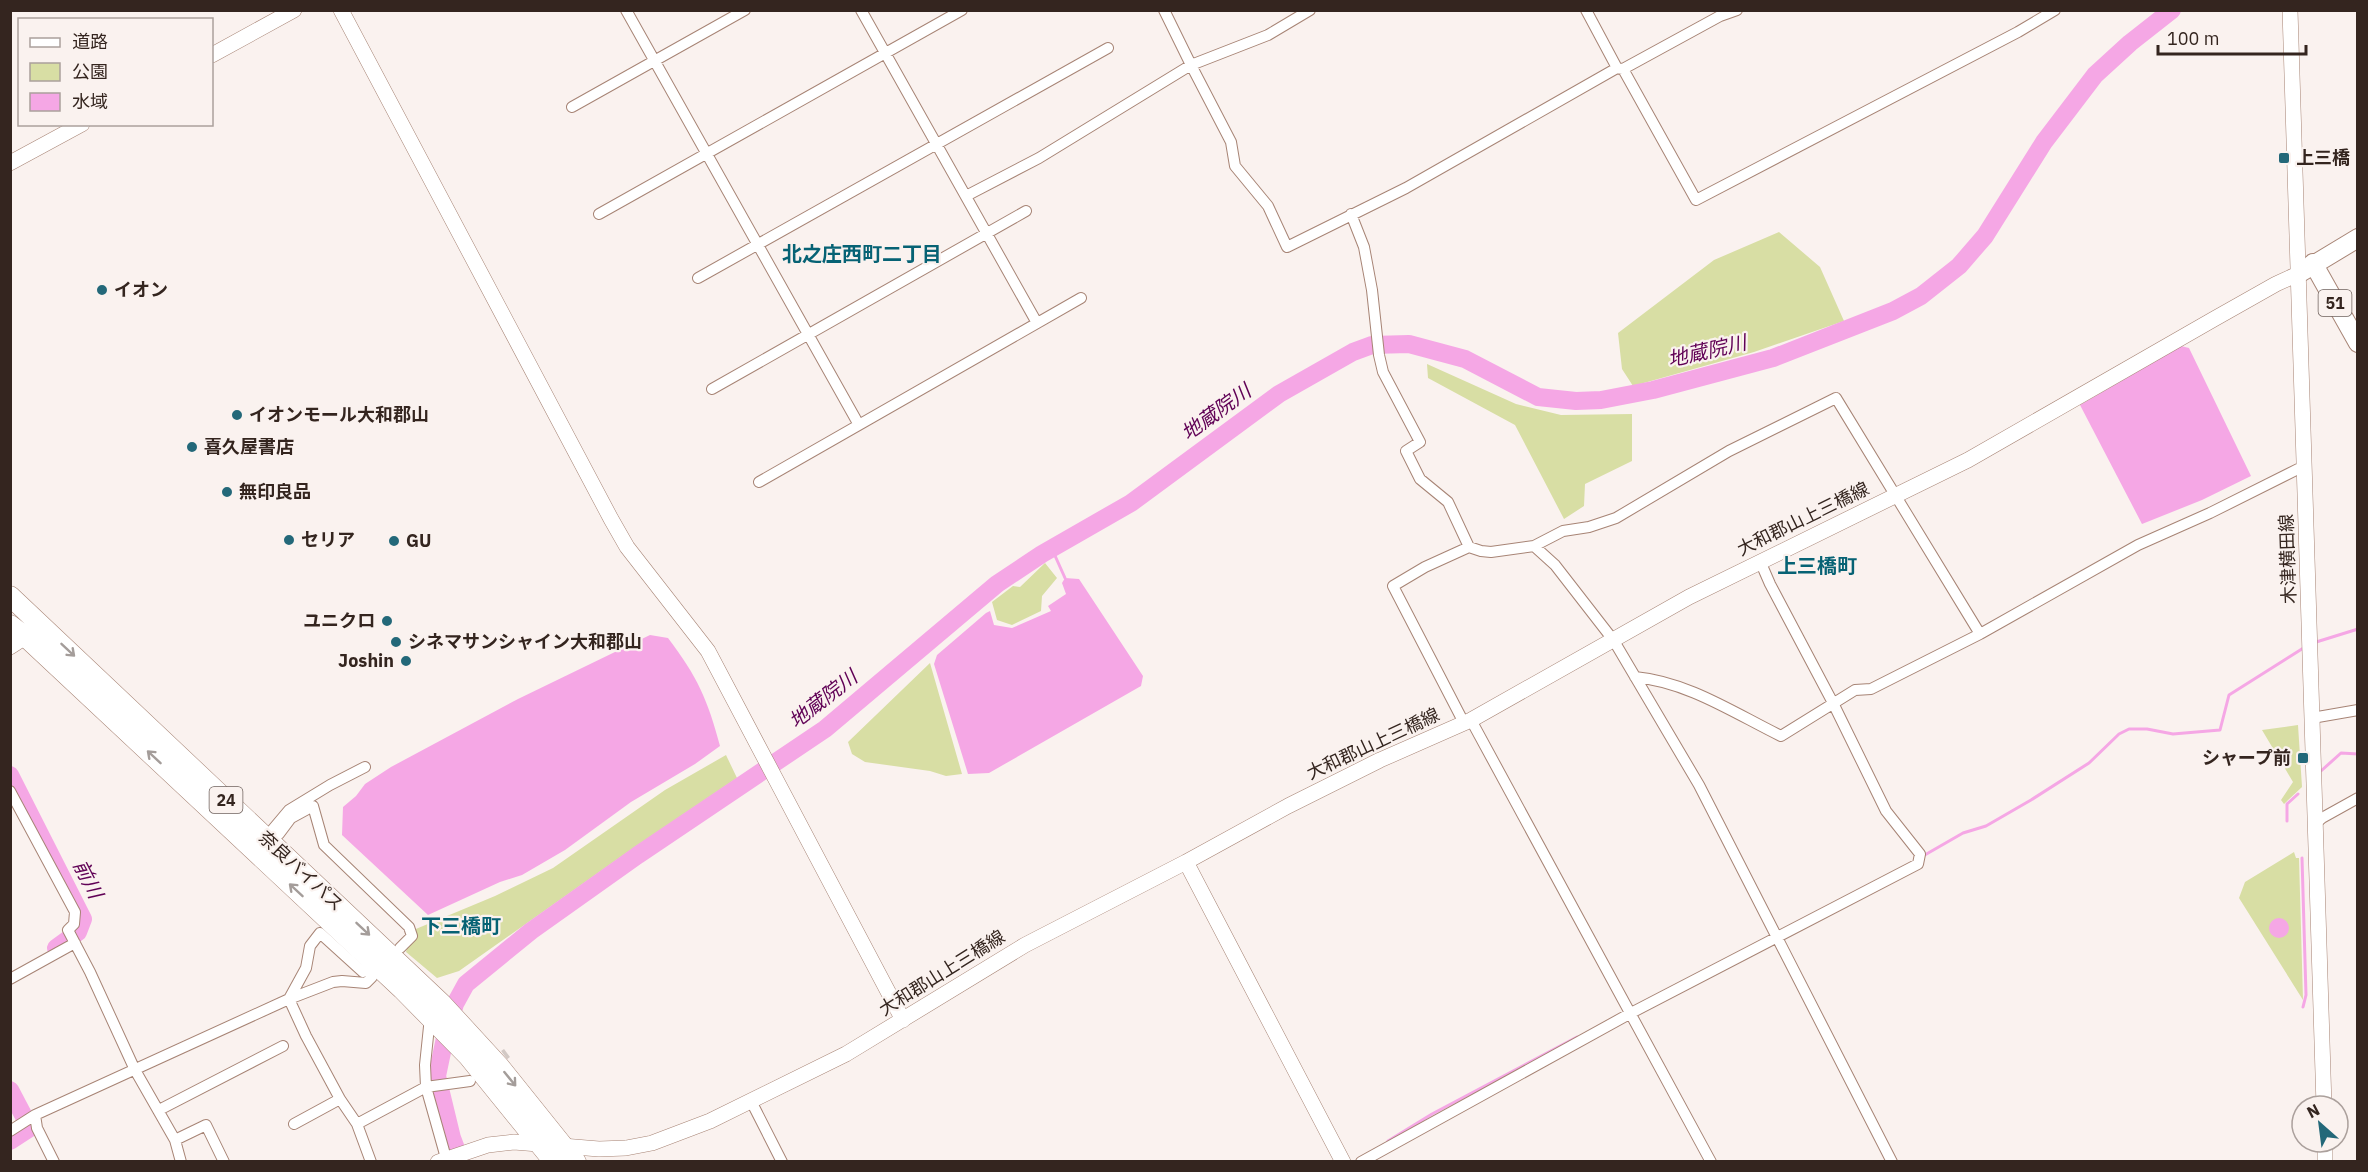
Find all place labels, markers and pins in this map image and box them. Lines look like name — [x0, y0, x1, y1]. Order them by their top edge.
place label: 上三橋 — [2296, 146, 2350, 169]
marker: 上三橋 — [2277, 151, 2291, 165]
place label: イオン — [114, 278, 168, 301]
marker: イオン — [95, 283, 109, 297]
place label: イオンモール大和郡山 — [249, 403, 429, 426]
marker: イオンモール大和郡山 — [230, 408, 244, 422]
place label: 喜久屋書店 — [204, 435, 294, 458]
marker: 喜久屋書店 — [185, 440, 199, 454]
place label: 無印良品 — [239, 480, 311, 503]
marker: 無印良品 — [220, 485, 234, 499]
place label: セリア — [301, 528, 355, 551]
place label: GU — [406, 529, 431, 552]
marker: セリア — [282, 533, 296, 547]
marker: GU — [387, 534, 401, 548]
place label: ユニクロ — [303, 609, 375, 632]
marker: ユニクロ — [380, 614, 394, 628]
place label: シネマサンシャイン大和郡山 — [408, 630, 642, 653]
marker: シネマサンシャイン大和郡山 — [389, 635, 403, 649]
place label: Joshin — [338, 649, 394, 672]
marker: Joshin — [399, 654, 413, 668]
place label: シャープ前 — [2202, 746, 2291, 769]
marker: シャープ前 — [2296, 751, 2310, 765]

